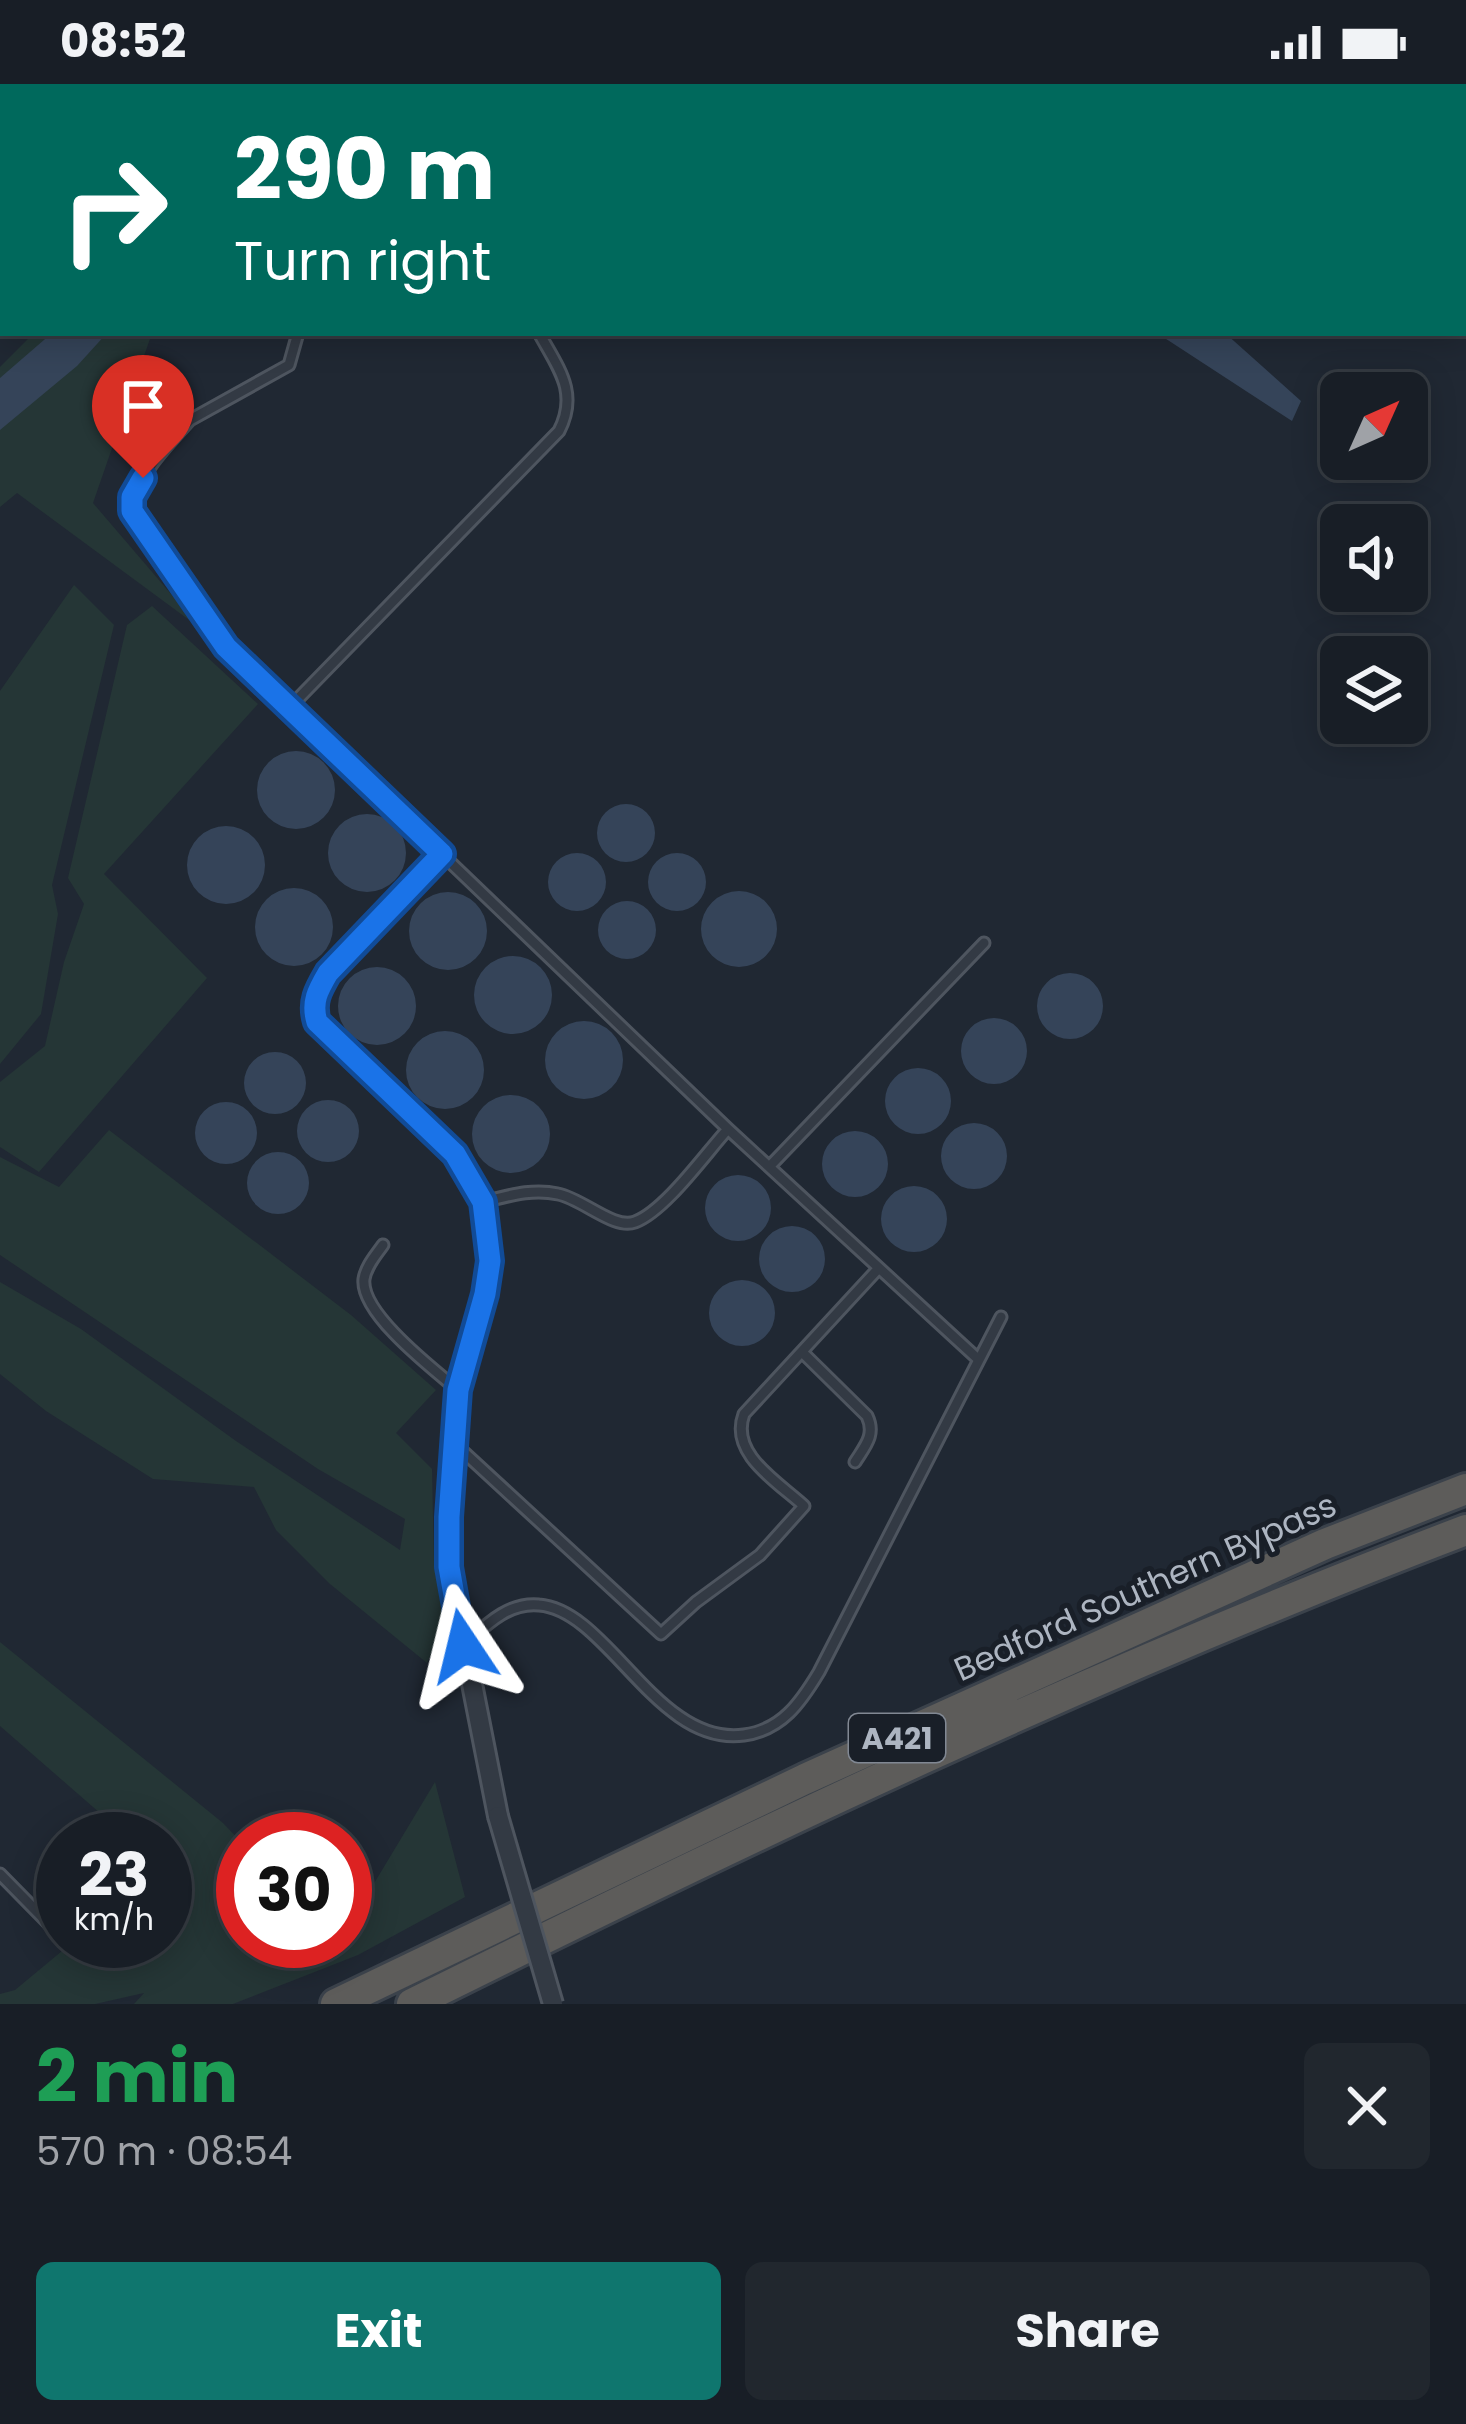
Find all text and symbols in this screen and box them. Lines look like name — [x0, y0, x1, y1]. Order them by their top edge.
text: 08:52 — [60, 10, 186, 73]
text: 290 m — [234, 111, 495, 228]
icon: right — [36, 132, 192, 288]
text: Turn right — [234, 223, 491, 299]
pin — [92, 355, 194, 478]
north arrow — [1320, 372, 1428, 480]
map controls — [1320, 372, 1428, 744]
icon: arrive — [110, 373, 176, 439]
button: sound — [1320, 504, 1428, 612]
button: layers — [1320, 636, 1428, 744]
street label: Bedford Southern Bypass — [946, 1481, 1344, 1693]
position arrow — [400, 1583, 526, 1709]
road number: A421 — [849, 1714, 945, 1762]
speed limit sign: 30 — [216, 1812, 372, 1968]
text: 23 — [79, 1833, 149, 1917]
text: km/h — [74, 1898, 154, 1941]
text: 2 min — [36, 2026, 238, 2127]
button: close — [1304, 2043, 1430, 2169]
text: 570 m · 08:54 — [36, 2124, 292, 2179]
button: Exit — [36, 2262, 721, 2400]
button: Share — [745, 2262, 1430, 2400]

